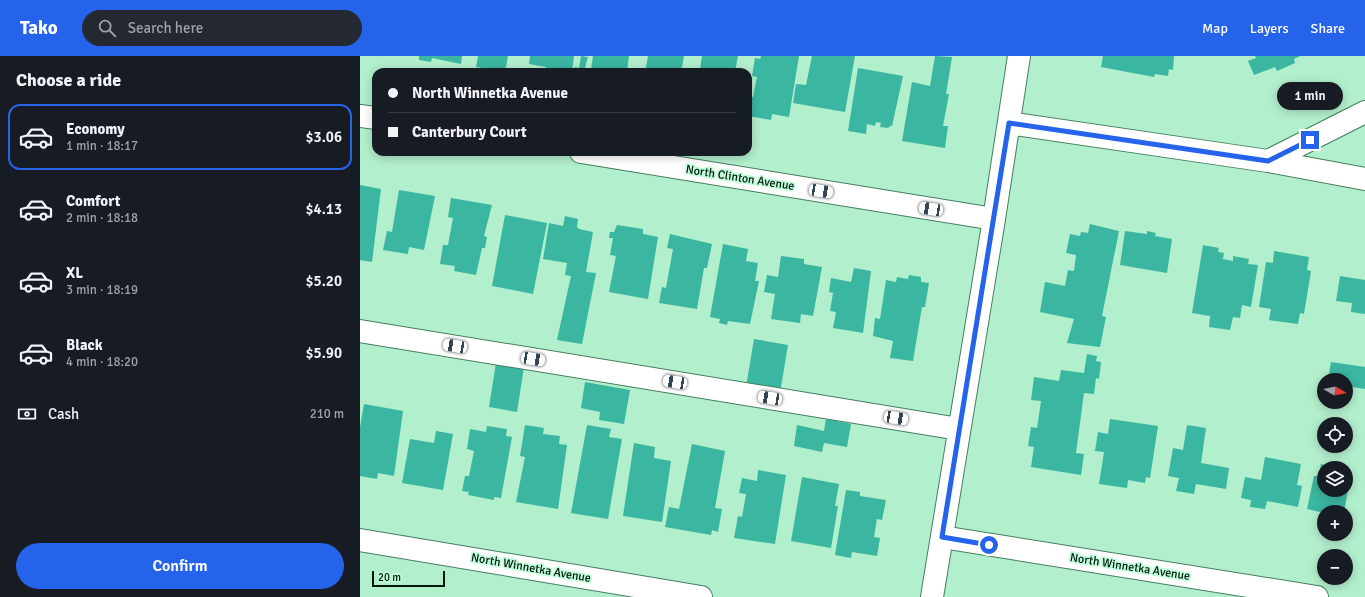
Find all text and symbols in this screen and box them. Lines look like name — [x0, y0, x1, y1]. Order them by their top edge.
search box — [82, 10, 362, 46]
text: Tako — [20, 16, 58, 40]
icon: search — [96, 17, 118, 39]
text: Search here — [128, 19, 203, 37]
text: Map — [1202, 20, 1228, 37]
text: Layers — [1250, 20, 1289, 37]
text: Share — [1311, 20, 1345, 37]
text: Choose a ride — [16, 69, 121, 91]
callout: 1 min — [1277, 82, 1343, 110]
text: North Winnetka Avenue — [412, 84, 568, 102]
text: 1 min — [1294, 88, 1326, 104]
icon: car — [18, 119, 54, 155]
text: Economy — [66, 120, 125, 138]
text: Canterbury Court — [412, 123, 527, 141]
text: $3.06 — [305, 128, 342, 146]
route end — [1301, 131, 1319, 149]
text: 1 min · 18:17 — [66, 138, 138, 154]
street label: North Clinton Avenue — [685, 162, 795, 194]
car — [808, 183, 834, 199]
icon: car — [18, 191, 54, 227]
text: Comfort — [66, 192, 120, 210]
text: $4.13 — [305, 200, 342, 218]
car — [918, 201, 944, 217]
text: 2 min · 18:18 — [66, 210, 138, 226]
icon: car — [18, 263, 54, 299]
text: XL — [66, 264, 83, 282]
text: $5.20 — [305, 272, 342, 290]
text: 3 min · 18:19 — [66, 282, 138, 298]
icon: car — [18, 335, 54, 371]
text: Black — [66, 336, 103, 354]
car — [442, 338, 468, 354]
text: $5.90 — [305, 344, 342, 362]
car — [520, 351, 546, 367]
text: 4 min · 18:20 — [66, 354, 138, 370]
north arrow — [1317, 373, 1353, 409]
map controls — [1317, 373, 1353, 585]
car — [662, 374, 688, 390]
car — [757, 390, 783, 406]
icon: cash — [16, 403, 38, 425]
text: Cash — [48, 405, 79, 423]
text: 210 m — [310, 406, 344, 422]
car — [883, 410, 909, 426]
button: locate — [1317, 417, 1353, 453]
button: layers — [1317, 461, 1353, 497]
button: + — [1317, 505, 1353, 541]
route start — [980, 536, 998, 554]
button: Confirm — [16, 543, 344, 589]
button: − — [1317, 549, 1353, 585]
street label: North Winnetka Avenue — [470, 550, 592, 586]
street label: North Winnetka Avenue — [1069, 550, 1191, 584]
scale bar — [372, 569, 445, 588]
text: 20 m — [378, 571, 401, 584]

